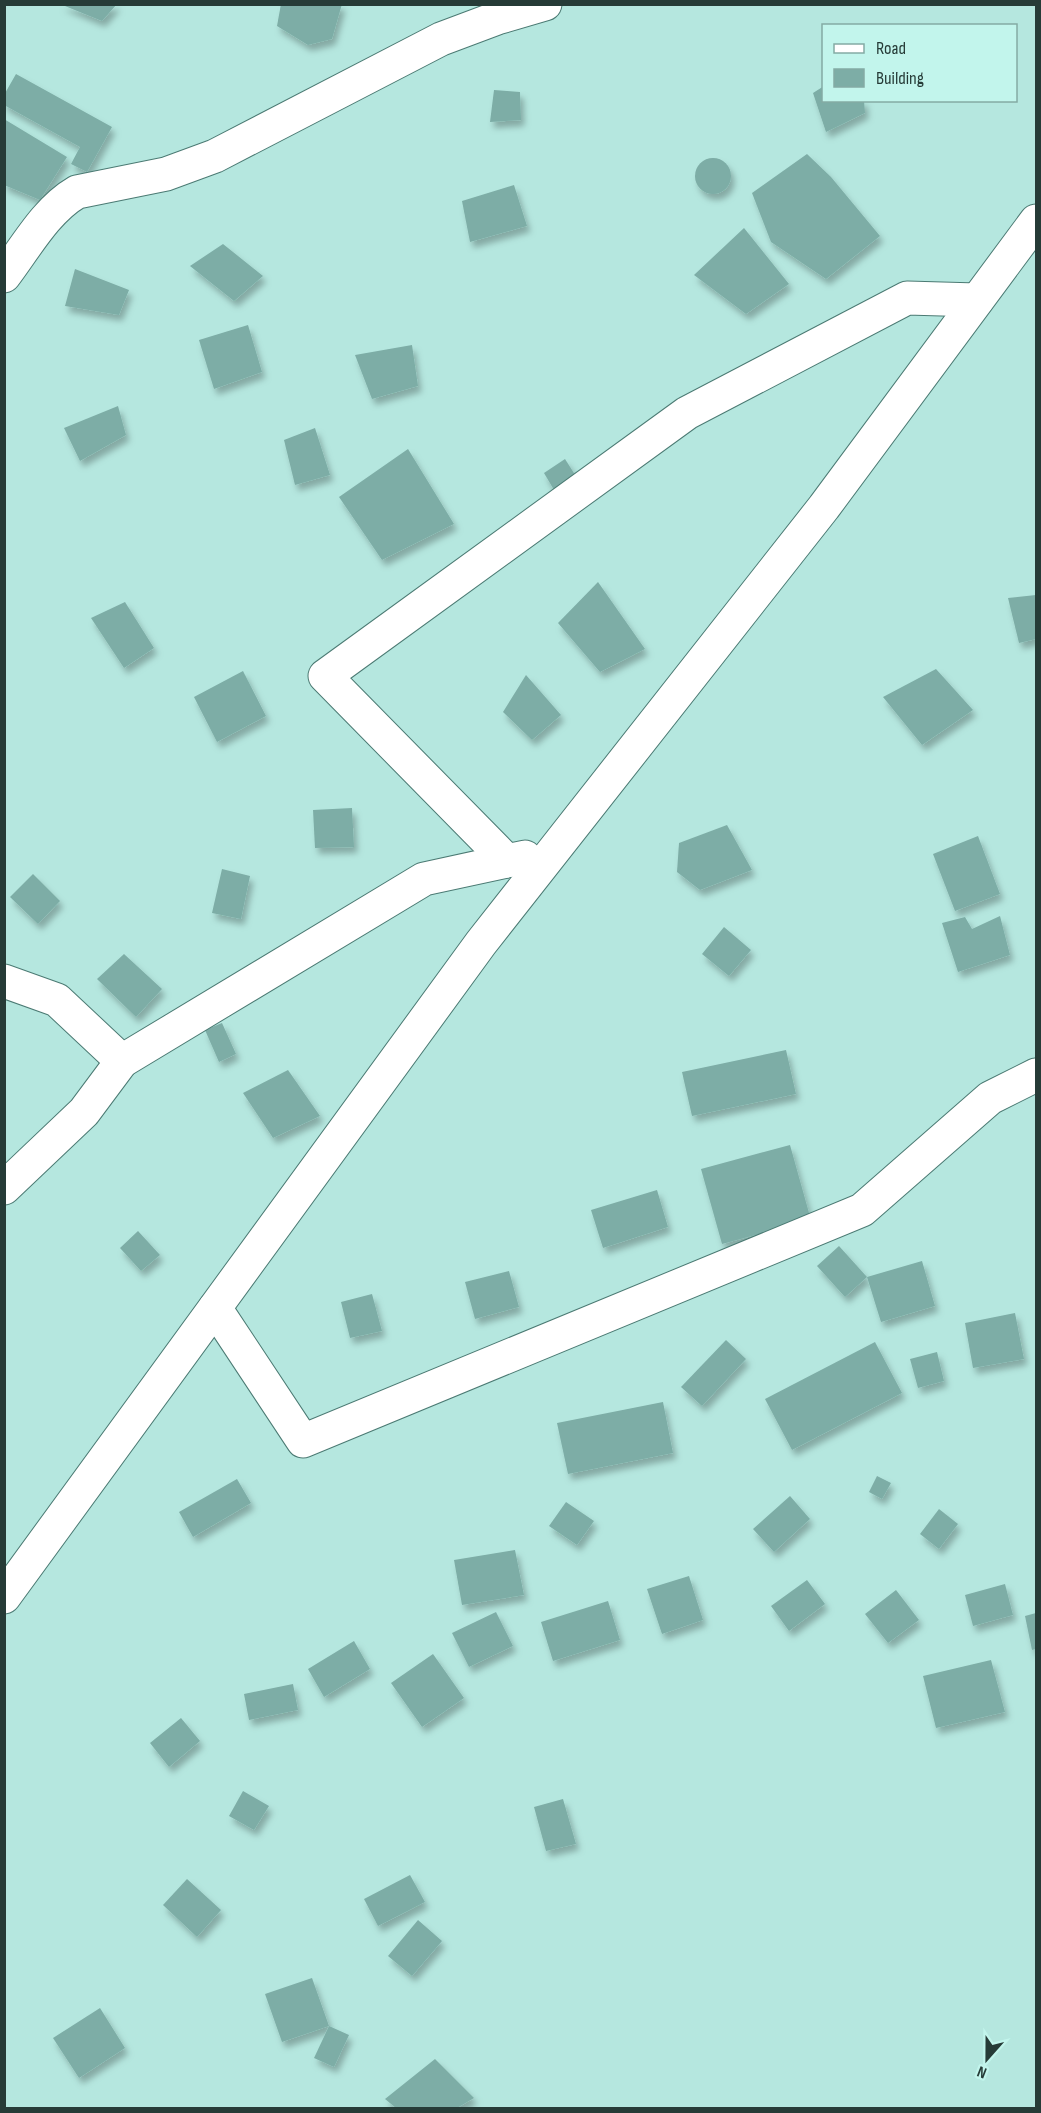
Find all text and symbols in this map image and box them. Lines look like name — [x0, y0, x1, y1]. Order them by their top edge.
legend — [822, 24, 1017, 102]
text: Road — [876, 38, 906, 59]
text: Building — [876, 68, 924, 89]
north arrow — [957, 2029, 1017, 2089]
text: N — [975, 2061, 990, 2082]

